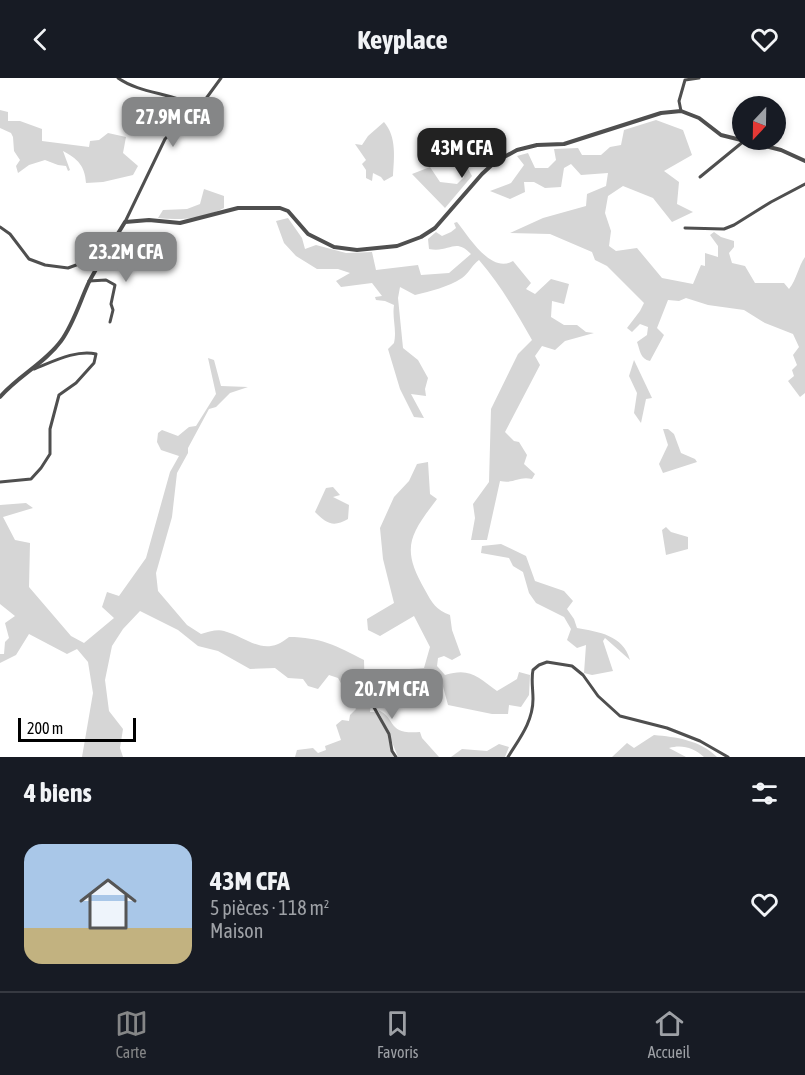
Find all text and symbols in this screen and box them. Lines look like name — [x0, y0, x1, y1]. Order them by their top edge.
icon: back — [24, 23, 57, 56]
icon: heart — [748, 23, 781, 56]
text: Keyplace — [357, 24, 448, 55]
north arrow — [732, 96, 786, 150]
map controls — [732, 96, 786, 150]
pin: 27.9M CFA — [104, 97, 242, 148]
text: 27.9M CFA — [136, 105, 210, 128]
pin: 43M CFA — [407, 128, 517, 179]
text: 43M CFA — [431, 136, 493, 159]
pin: 23.2M CFA — [57, 232, 195, 283]
text: 23.2M CFA — [89, 240, 163, 263]
pin: 20.7M CFA — [323, 669, 461, 720]
text: 20.7M CFA — [355, 677, 429, 700]
scale bar — [18, 715, 136, 742]
text: 200 m — [27, 719, 63, 737]
icon: filters — [748, 777, 781, 810]
text: 4 biens — [24, 778, 92, 808]
text: 43M CFA — [210, 866, 290, 896]
icon: home — [72, 868, 144, 940]
icon: heart — [748, 888, 781, 921]
text: 5 pièces · 118 m² — [210, 896, 329, 919]
text: Maison — [210, 919, 263, 942]
tab: Carte — [115, 1007, 148, 1061]
tab: Favoris — [377, 1007, 418, 1061]
tab: Accueil — [648, 1007, 690, 1061]

